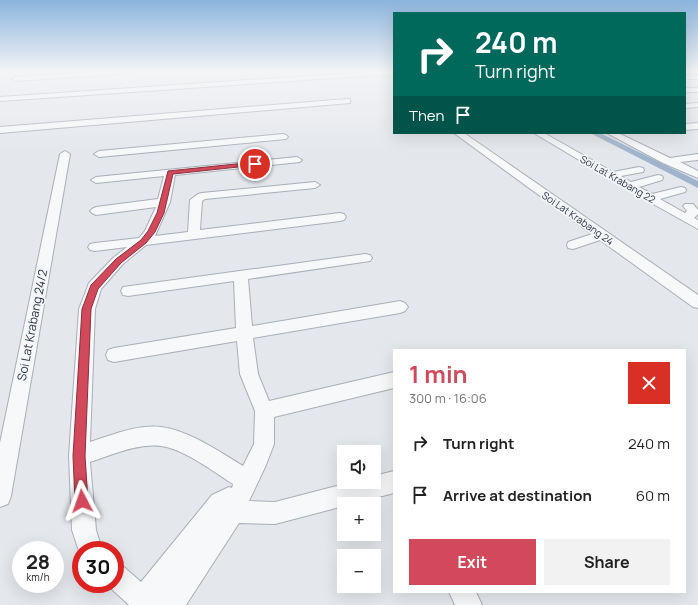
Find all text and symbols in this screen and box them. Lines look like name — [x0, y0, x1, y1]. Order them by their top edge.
text: 240 m — [475, 23, 557, 61]
icon: right — [409, 28, 461, 80]
text: Turn right — [475, 59, 556, 83]
icon: arrive — [452, 104, 474, 126]
text: Then — [409, 105, 444, 126]
pin — [238, 147, 272, 181]
street label: Soi Lat Krabang 22 — [578, 152, 658, 206]
icon: arrive — [244, 153, 266, 175]
street label: Soi Lat Krabang 24 — [539, 188, 617, 248]
street label: Soi Lat Krabang 24/2 — [13, 268, 51, 382]
text: 1 min — [409, 357, 468, 390]
button: close — [628, 362, 670, 404]
text: 300 m · 16:06 — [409, 389, 487, 407]
icon: right — [409, 432, 431, 454]
text: Turn right — [443, 433, 514, 454]
text: 240 m — [628, 433, 670, 454]
map controls — [337, 445, 381, 593]
button: sound — [337, 445, 381, 489]
position arrow — [61, 480, 103, 522]
icon: arrive — [409, 484, 431, 506]
text: Arrive at destination — [443, 485, 592, 506]
text: 60 m — [636, 485, 670, 506]
button: + — [337, 497, 381, 541]
button: Exit — [409, 539, 536, 585]
button: Share — [544, 539, 670, 585]
speed limit sign: 30 — [72, 541, 124, 593]
text: 28 — [26, 548, 50, 575]
button: − — [337, 549, 381, 593]
text: km/h — [26, 570, 50, 584]

